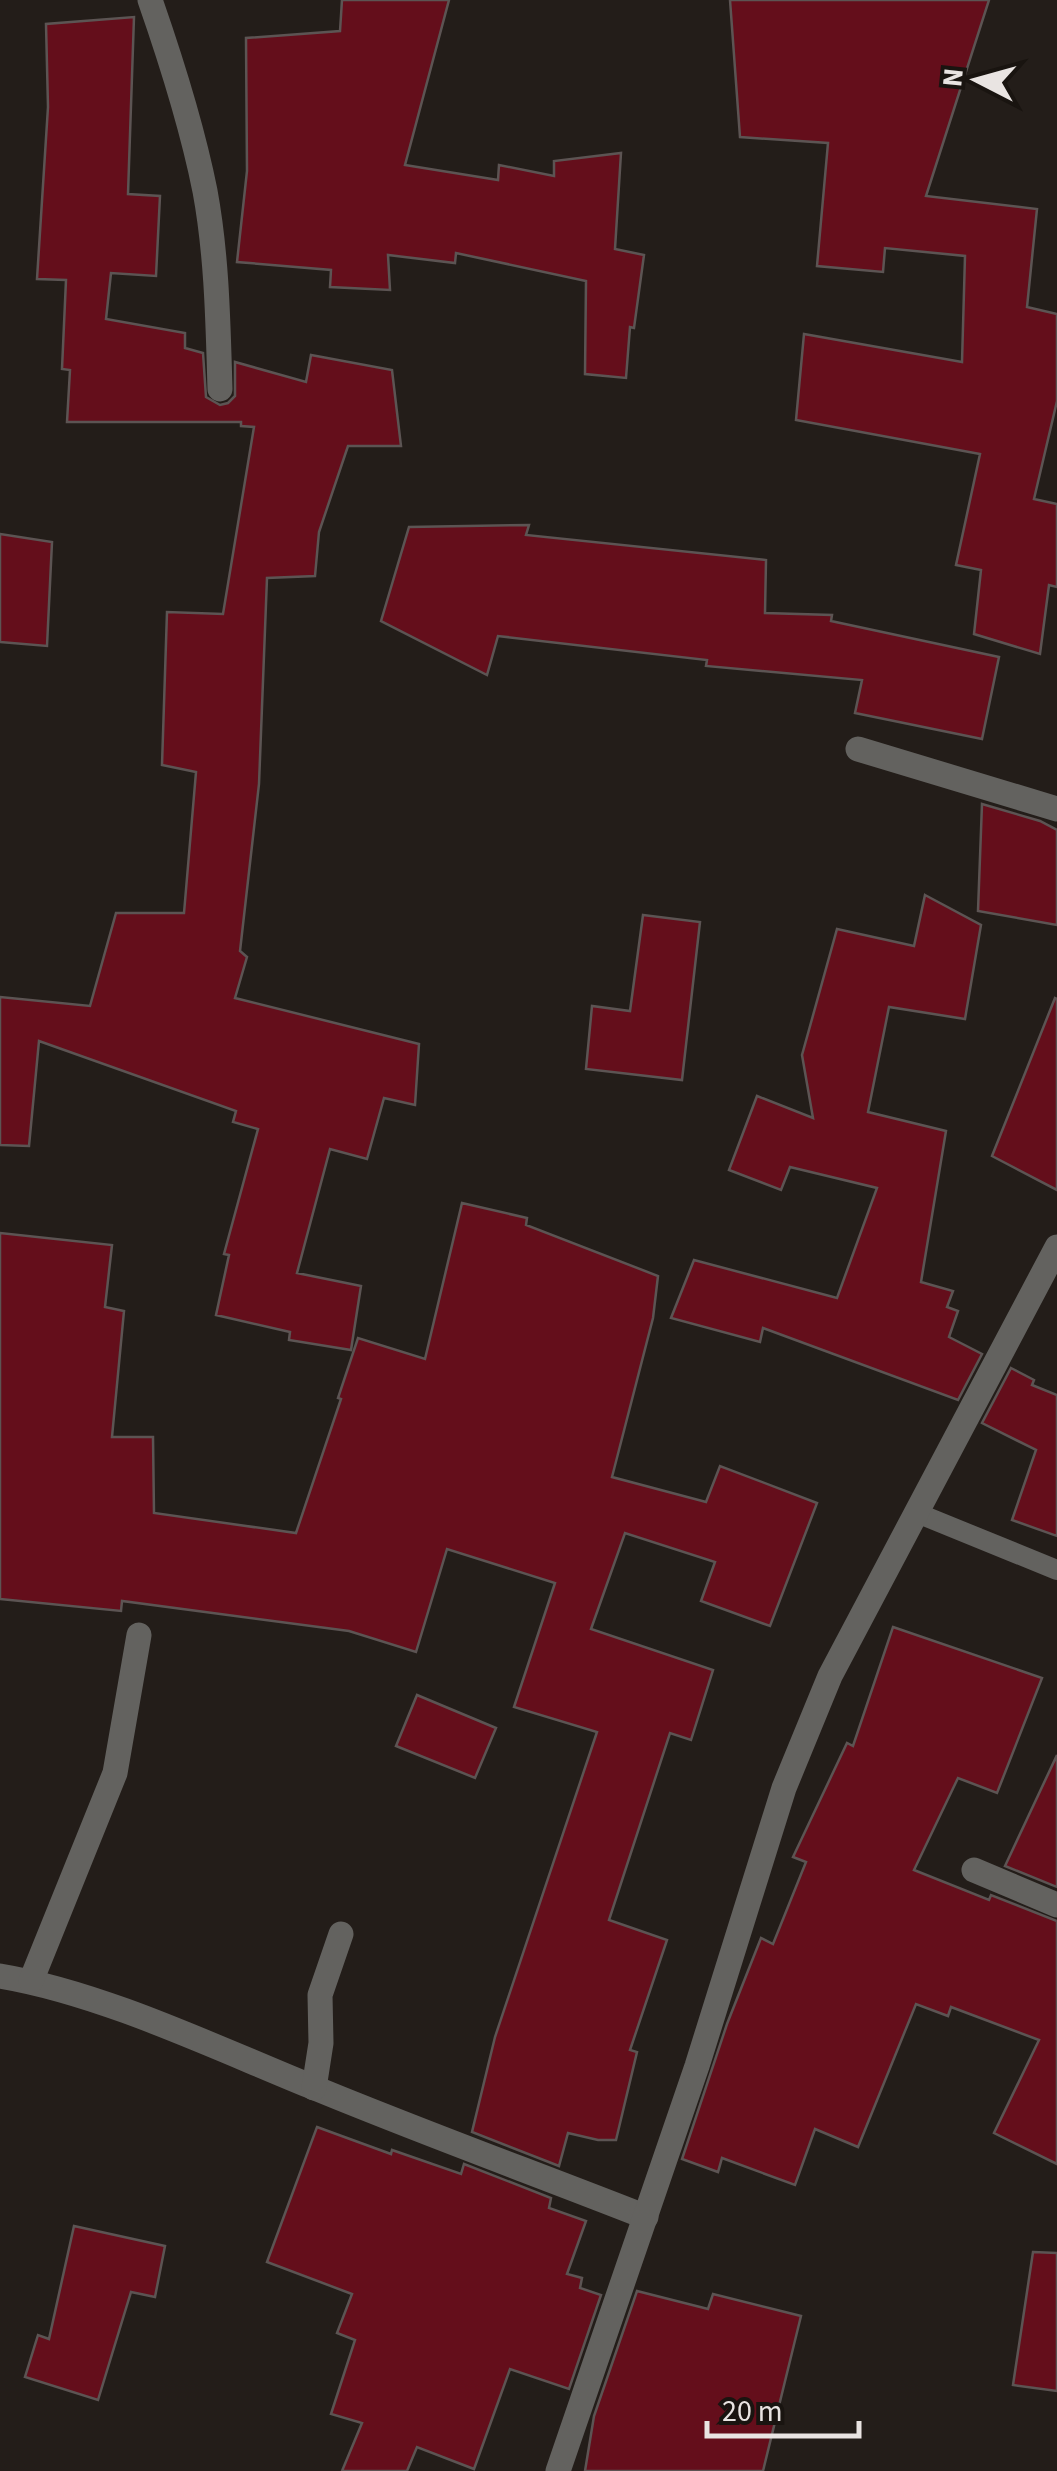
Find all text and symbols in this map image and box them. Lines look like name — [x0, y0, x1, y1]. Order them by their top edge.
north arrow — [927, 30, 1027, 130]
text: N — [932, 66, 974, 89]
scale bar — [707, 2376, 860, 2438]
text: 20 m — [722, 2390, 783, 2433]

